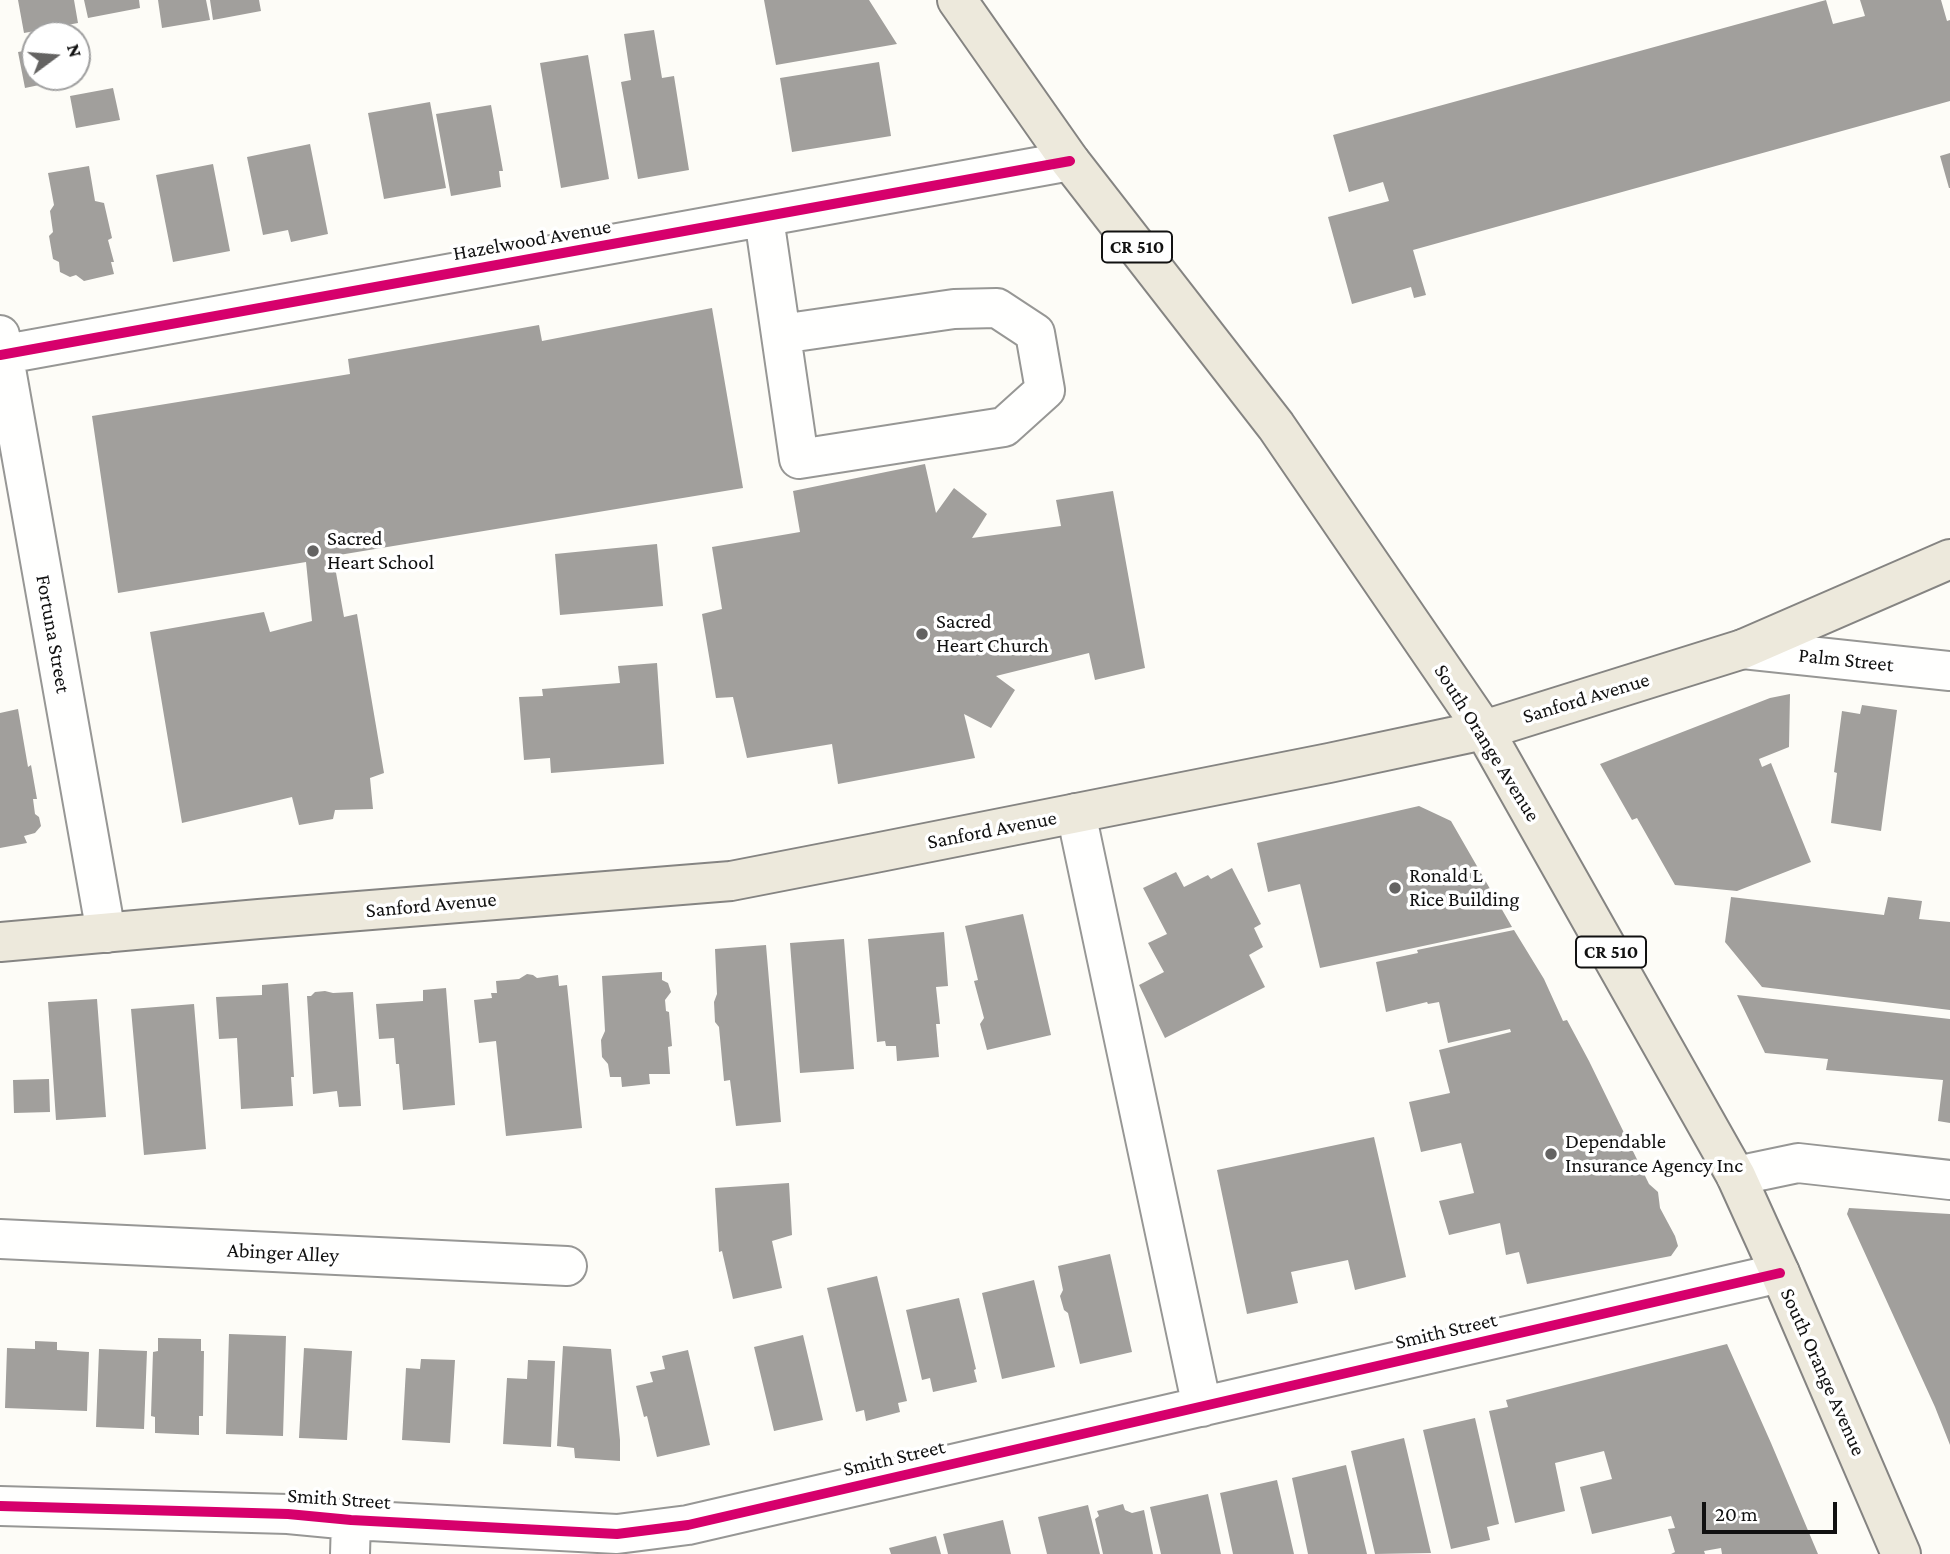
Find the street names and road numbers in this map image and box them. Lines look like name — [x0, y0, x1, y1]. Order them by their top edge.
street label: Hazelwood Avenue — [451, 214, 613, 266]
road number: CR 510 — [1102, 232, 1172, 262]
street label: Fortuna Street — [30, 573, 76, 695]
street label: Palm Street — [1797, 642, 1895, 678]
street label: South Orange Avenue — [1428, 660, 1546, 826]
street label: Sanford Avenue — [1520, 667, 1652, 729]
street label: Sanford Avenue — [925, 805, 1059, 855]
street label: Sanford Avenue — [365, 887, 497, 923]
road number: CR 510 — [1576, 936, 1646, 968]
street label: Abinger Alley — [226, 1237, 340, 1269]
street label: South Orange Avenue — [1775, 1284, 1871, 1460]
street label: Smith Street — [1393, 1307, 1499, 1355]
street label: Smith Street — [841, 1434, 947, 1482]
street label: Smith Street — [286, 1483, 392, 1515]

